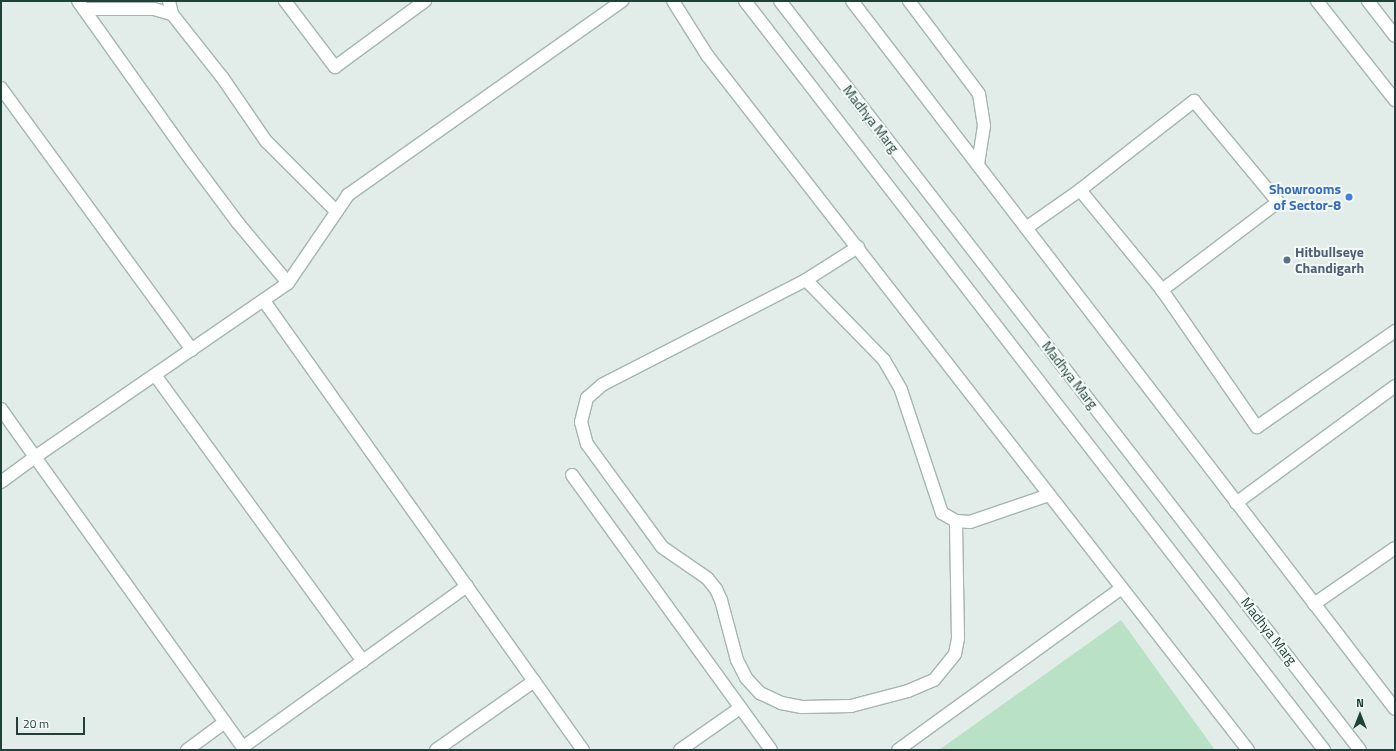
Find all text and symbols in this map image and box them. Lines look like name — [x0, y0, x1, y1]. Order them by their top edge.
street label: Madhya Marg — [839, 82, 903, 156]
place label: Showrooms of Sector-8 — [1269, 181, 1341, 214]
marker: Showrooms of Sector-8 — [1344, 192, 1354, 202]
place label: Hitbullseye Chandigarh — [1295, 244, 1364, 276]
marker: Hitbullseye Chandigarh — [1282, 255, 1292, 265]
street label: Madhya Marg — [1038, 338, 1102, 412]
street label: Madhya Marg — [1237, 594, 1301, 668]
north arrow — [1340, 695, 1380, 735]
text: N — [1356, 695, 1364, 711]
scale bar — [18, 709, 87, 735]
text: 20 m — [23, 714, 49, 733]

